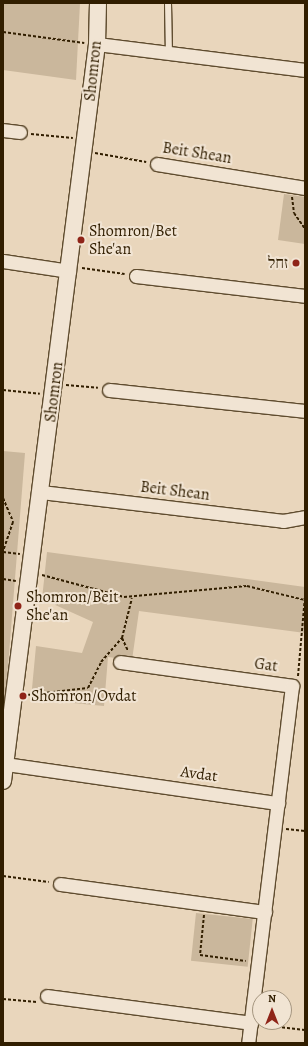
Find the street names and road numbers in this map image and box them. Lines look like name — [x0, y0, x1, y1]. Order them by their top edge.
street label: Shomron — [80, 40, 106, 102]
street label: Beit Shean — [161, 138, 233, 168]
street label: Shomron — [41, 361, 67, 423]
street label: Beit Shean — [139, 477, 211, 505]
street label: Gat — [253, 654, 279, 676]
street label: Avdat — [179, 762, 219, 786]

